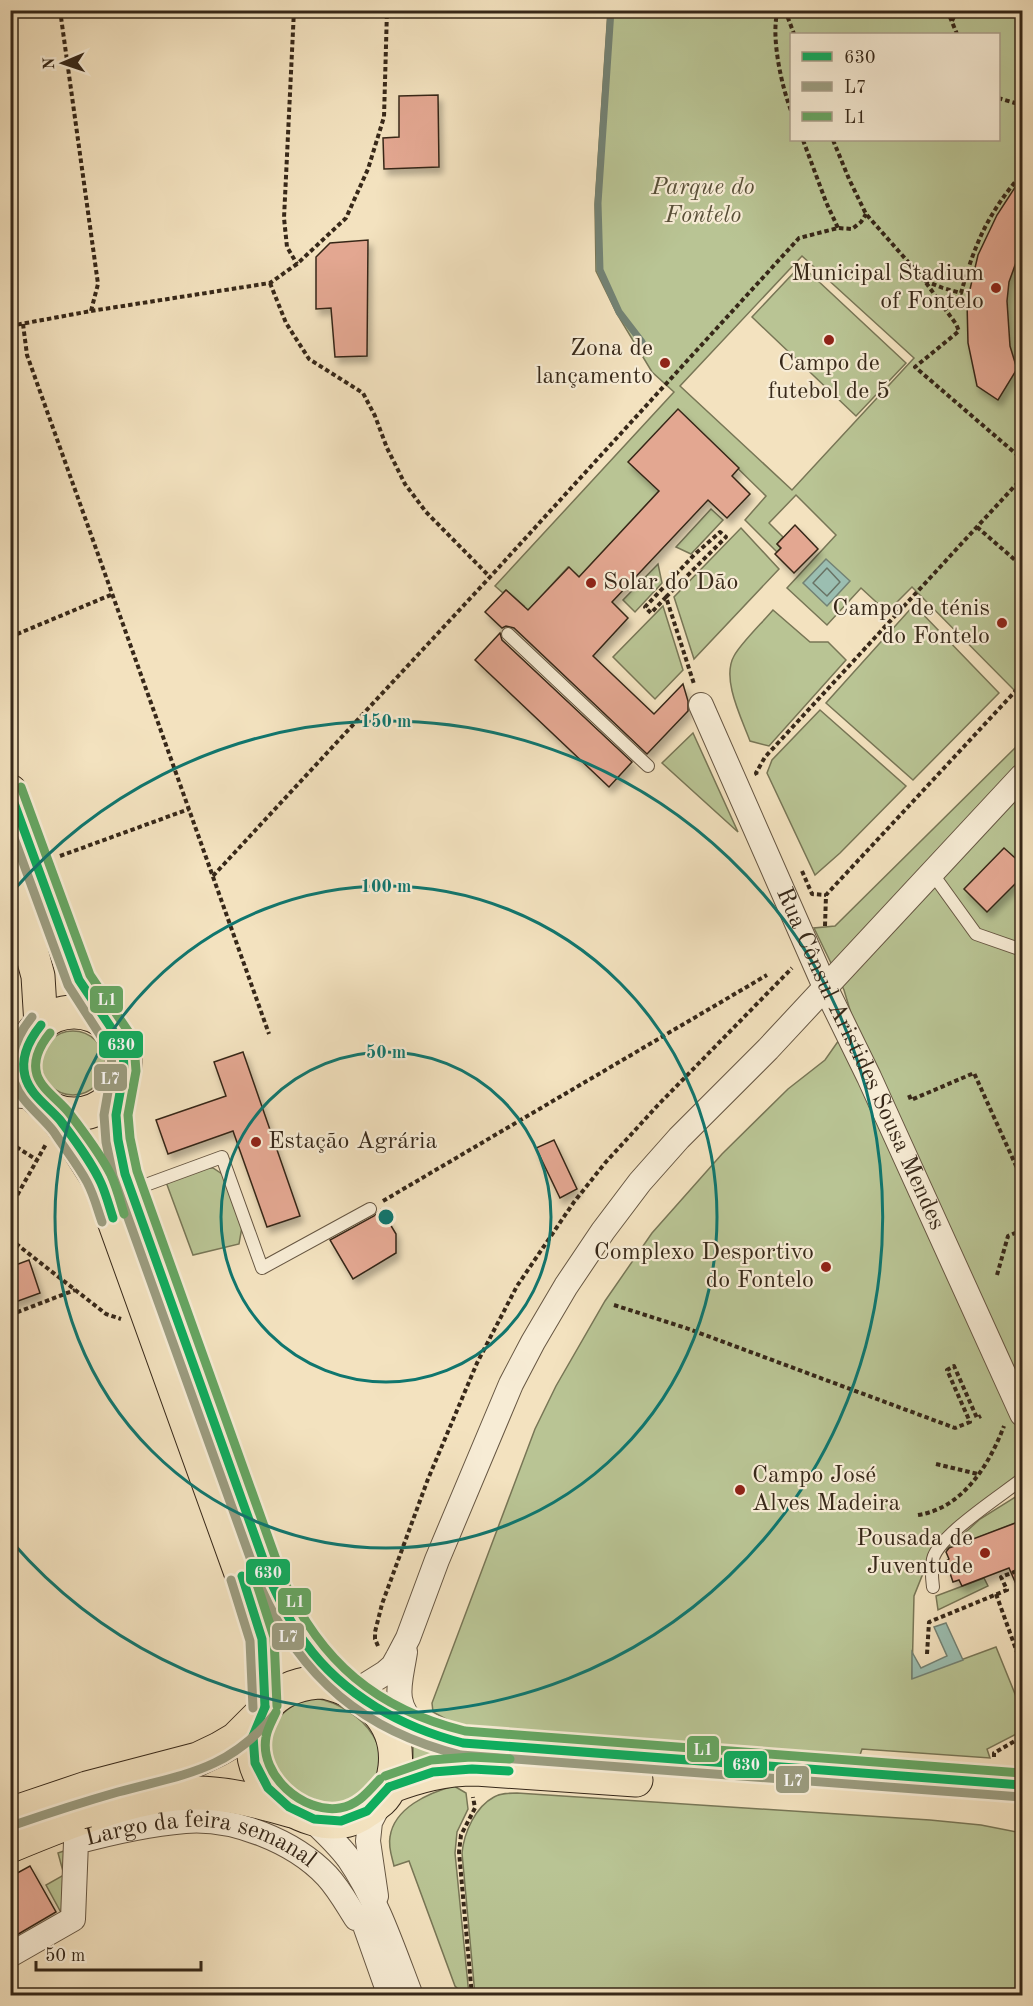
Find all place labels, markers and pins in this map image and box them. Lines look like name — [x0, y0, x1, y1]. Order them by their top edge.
place label: Municipal Stadium of Fontelo — [791, 262, 984, 314]
marker: Municipal Stadium of Fontelo — [989, 281, 1003, 295]
marker: Campo de futebol de 5 — [822, 333, 836, 347]
place label: Zona de lançamento — [536, 337, 653, 389]
place label: Campo de futebol de 5 — [768, 352, 890, 404]
marker: Zona de lançamento — [658, 356, 672, 370]
place label: Solar do Dão — [603, 571, 738, 595]
marker: Solar do Dão — [584, 576, 598, 590]
place label: Campo de ténis do Fontelo — [832, 597, 990, 649]
marker: Campo de ténis do Fontelo — [995, 616, 1009, 630]
place label: Estação Agrária — [268, 1130, 437, 1154]
marker: Estação Agrária — [249, 1135, 263, 1149]
centre of rings — [376, 1207, 396, 1227]
place label: Complexo Desportivo do Fontelo — [594, 1241, 814, 1293]
marker: Complexo Desportivo do Fontelo — [819, 1260, 833, 1274]
place label: Campo José Alves Madeira — [752, 1464, 900, 1516]
marker: Campo José Alves Madeira — [733, 1483, 747, 1497]
place label: Pousada de Juventude — [856, 1527, 973, 1579]
marker: Pousada de Juventude — [978, 1546, 992, 1560]

